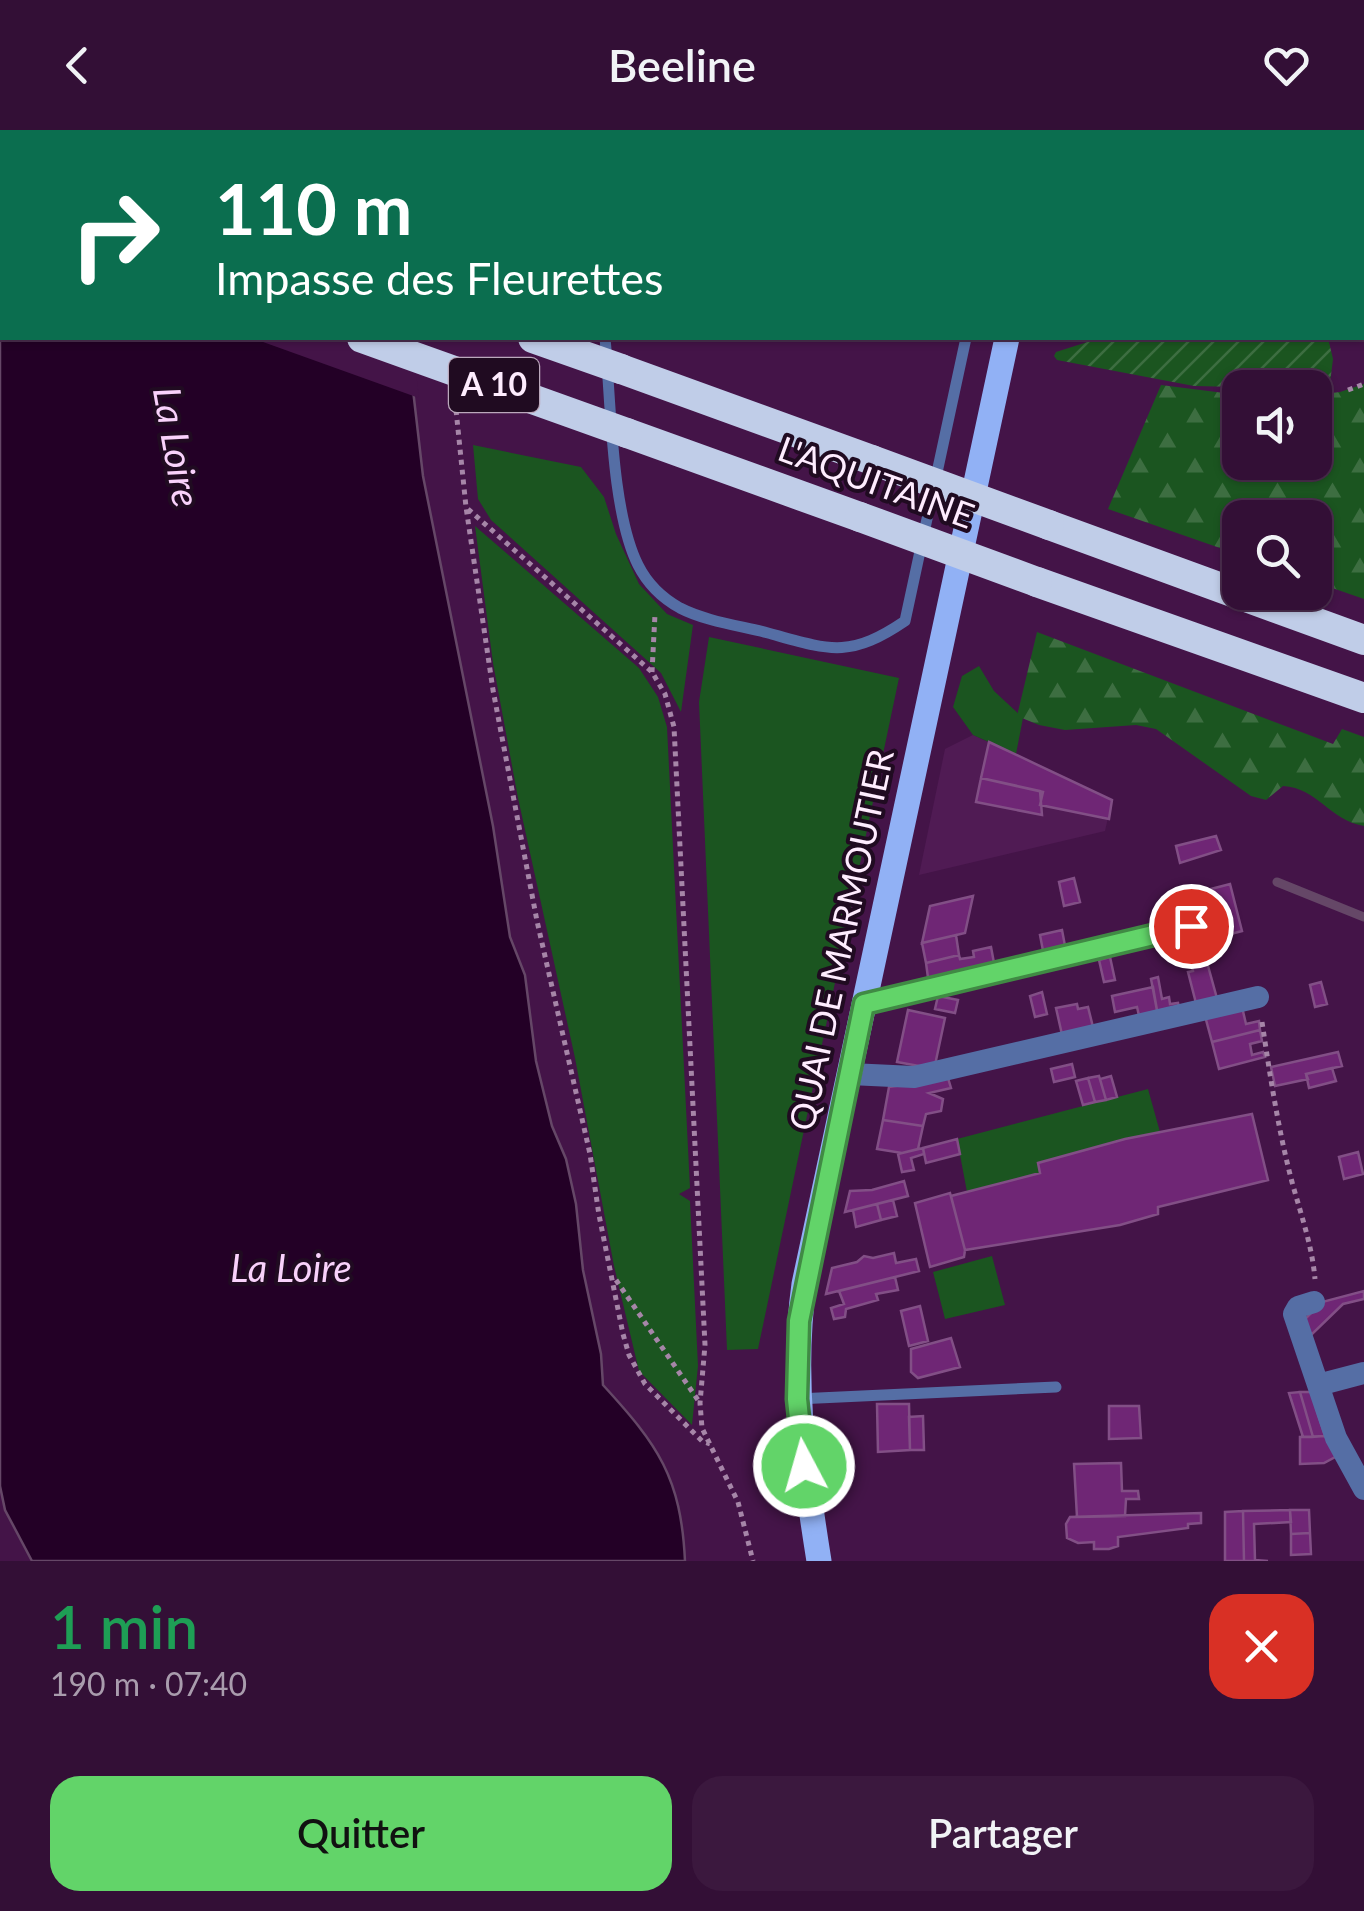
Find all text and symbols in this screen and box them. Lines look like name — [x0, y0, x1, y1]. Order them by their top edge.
icon: back — [50, 38, 105, 93]
text: Beeline — [608, 38, 756, 92]
icon: heart — [1259, 38, 1314, 93]
text: 110 m — [215, 166, 412, 250]
icon: right — [50, 170, 180, 300]
text: Impasse des Fleurettes — [215, 251, 664, 305]
road number: A 10 — [449, 358, 539, 412]
map controls — [1222, 370, 1332, 610]
button: sound — [1222, 370, 1332, 480]
water label: La Loire — [145, 383, 211, 510]
street label: L'AQUITAINE — [773, 426, 980, 536]
button: search — [1222, 500, 1332, 610]
street label: QUAI DE MARMOUTIER — [779, 745, 901, 1134]
pin — [1149, 884, 1234, 969]
icon: arrive — [1164, 899, 1219, 954]
water label: La Loire — [230, 1244, 352, 1290]
position arrow — [752, 1414, 856, 1518]
text: 1 min — [50, 1590, 198, 1662]
button: close — [1209, 1594, 1314, 1699]
text: 190 m · 07:40 — [50, 1664, 247, 1703]
button: Quitter — [50, 1776, 672, 1891]
button: Partager — [692, 1776, 1314, 1891]

